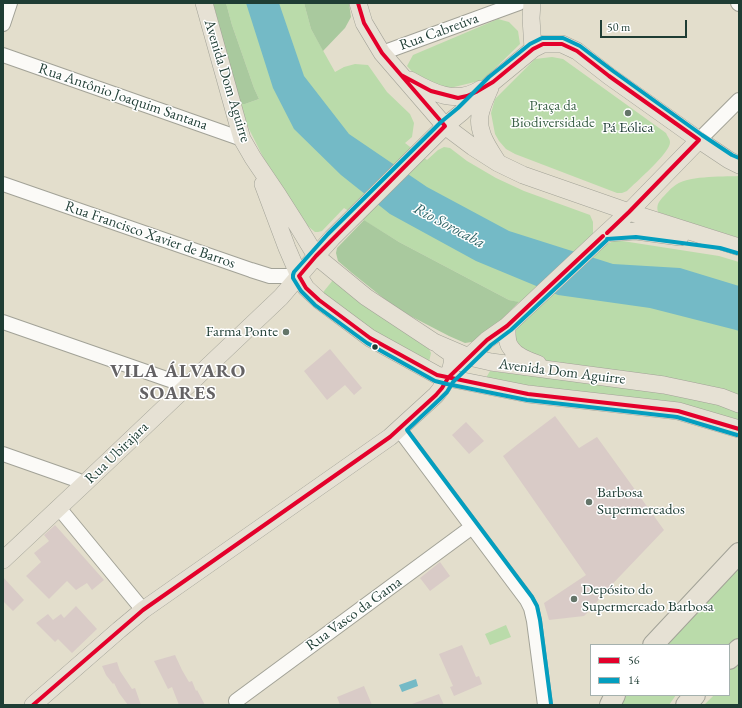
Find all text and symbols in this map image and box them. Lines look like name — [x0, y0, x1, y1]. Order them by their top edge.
street label: Rua Cabreúva — [397, 9, 481, 55]
scale bar — [602, 12, 689, 38]
street label: Avenida Dom Aguirre — [200, 17, 254, 145]
text: 50 m — [607, 19, 630, 35]
street label: Rua Antônio Joaquim Santana — [36, 60, 210, 134]
park label: Praça da Biodiversidade — [511, 97, 595, 132]
marker: Pá Eólica — [623, 108, 633, 118]
place label: Pá Eólica — [603, 119, 653, 137]
street label: Rua Francisco Xavier de Barros — [62, 197, 238, 273]
water label: Rio Sorocaba — [410, 199, 488, 253]
place label: Farma Ponte — [206, 323, 278, 341]
marker: Farma Ponte — [281, 327, 291, 337]
unlabelled marker — [370, 342, 380, 352]
street label: Avenida Dom Aguirre — [498, 355, 626, 389]
district label: VILA ÁLVARO SOARES — [110, 361, 246, 405]
street label: Rua Ubirajara — [82, 418, 152, 488]
place label: Barbosa Supermercados — [597, 484, 685, 519]
marker: Barbosa Supermercados — [584, 497, 594, 507]
street label: Rua Vasco da Gama — [302, 573, 406, 655]
place label: Depósito do Supermercado Barbosa — [582, 581, 714, 616]
marker: Depósito do Supermercado Barbosa — [569, 594, 579, 604]
legend — [590, 644, 730, 696]
text: 56 — [628, 652, 640, 668]
text: 14 — [628, 672, 640, 688]

